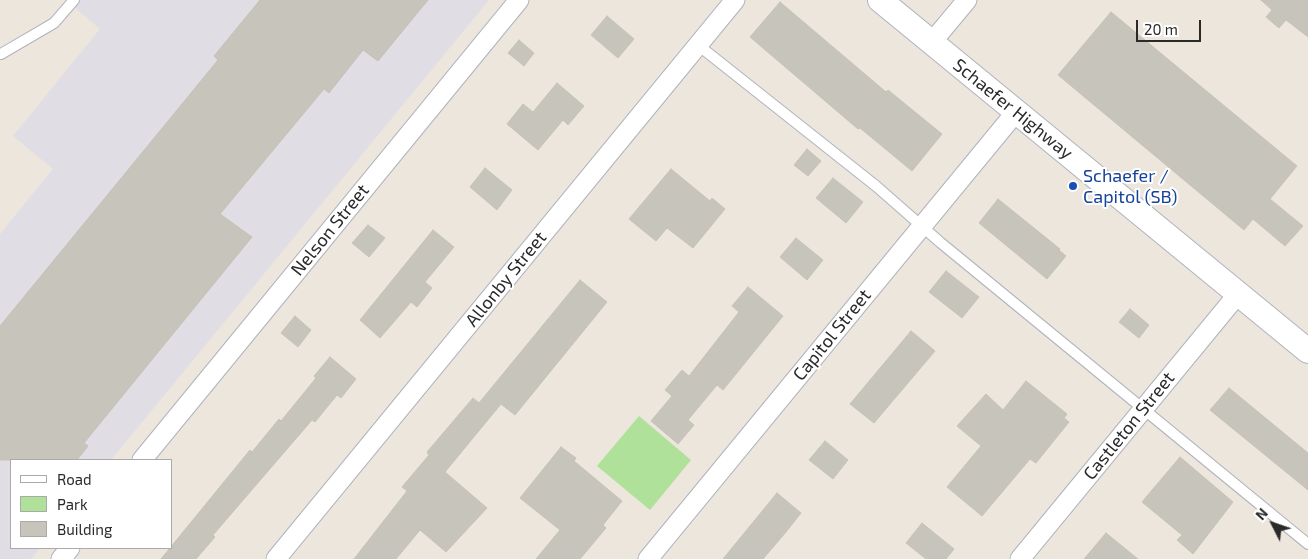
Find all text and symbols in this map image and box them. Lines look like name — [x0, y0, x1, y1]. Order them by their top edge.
scale bar — [1138, 10, 1203, 42]
text: 20 m — [1144, 20, 1178, 38]
street label: Schaefer Highway — [949, 54, 1077, 164]
place label: Schaefer / Capitol (SB) — [1083, 165, 1177, 208]
street label: Nelson Street — [287, 180, 373, 280]
marker: Schaefer / Capitol (SB) — [1067, 180, 1079, 192]
street label: Allonby Street — [461, 227, 551, 331]
street label: Capitol Street — [789, 285, 875, 385]
street label: Castleton Street — [1079, 368, 1179, 484]
legend — [10, 459, 172, 549]
text: Road — [57, 470, 92, 488]
text: Park — [57, 495, 88, 513]
north arrow — [1248, 499, 1298, 549]
text: N — [1252, 504, 1271, 523]
text: Building — [57, 520, 112, 538]

